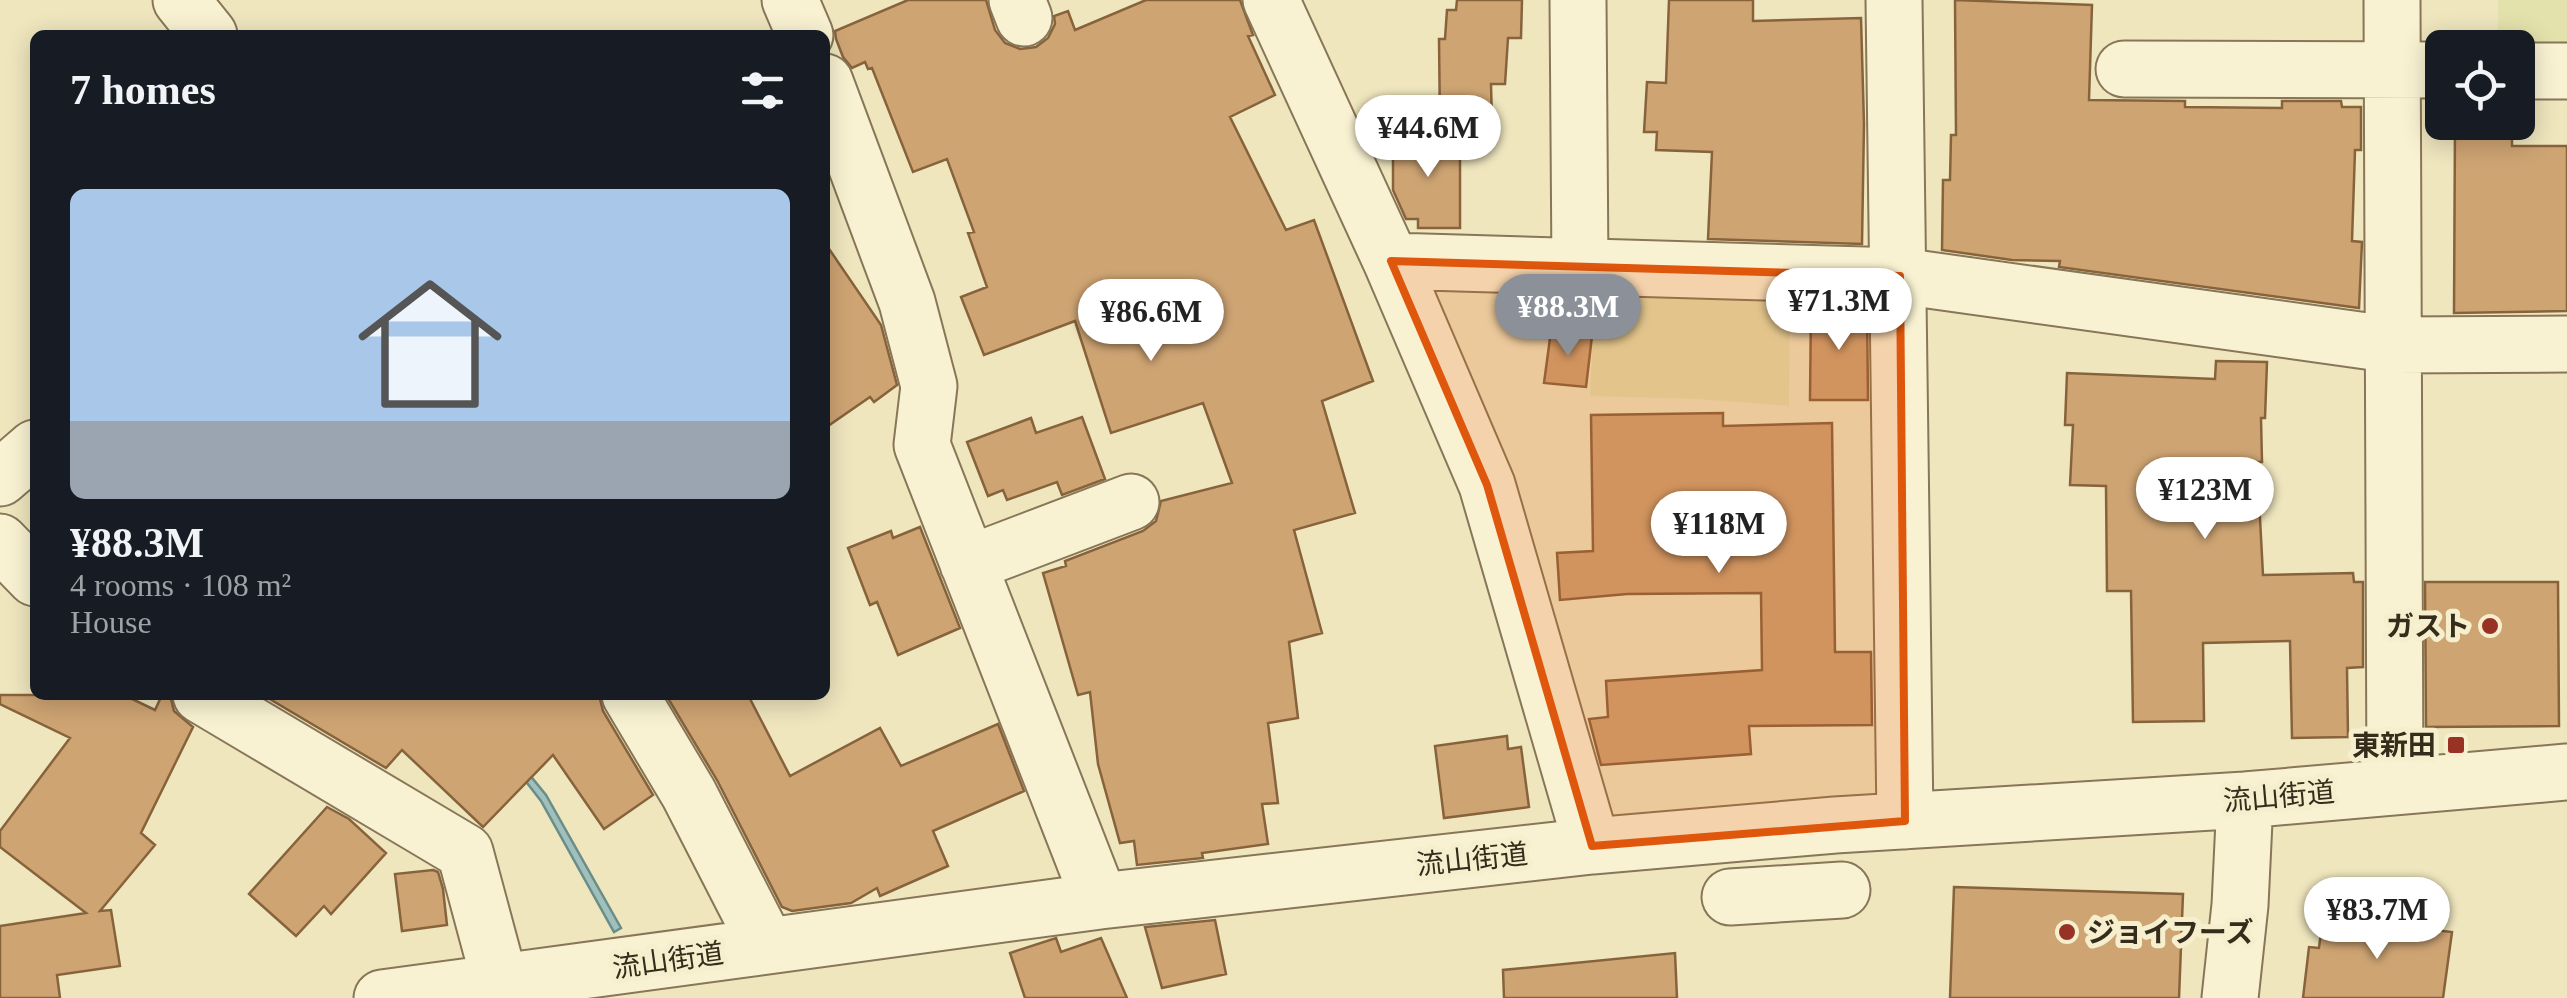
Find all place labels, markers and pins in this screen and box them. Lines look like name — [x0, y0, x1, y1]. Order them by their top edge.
pin: ¥44.6M — [1347, 95, 1509, 180]
pin: ¥71.3M — [1758, 268, 1920, 353]
pin: ¥88.3M — [1487, 274, 1649, 359]
pin: ¥86.6M — [1070, 279, 1232, 364]
pin: ¥123M — [2135, 457, 2275, 542]
pin: ¥118M — [1649, 491, 1789, 576]
place label: ガスト — [2386, 611, 2470, 642]
marker: ガスト — [2479, 615, 2501, 637]
place label: 東新田 — [2352, 730, 2436, 761]
marker: 東新田 — [2445, 734, 2467, 756]
pin: ¥83.7M — [2296, 877, 2458, 962]
place label: ジョイフーズ — [2087, 917, 2254, 948]
marker: ジョイフーズ — [2056, 921, 2078, 943]

